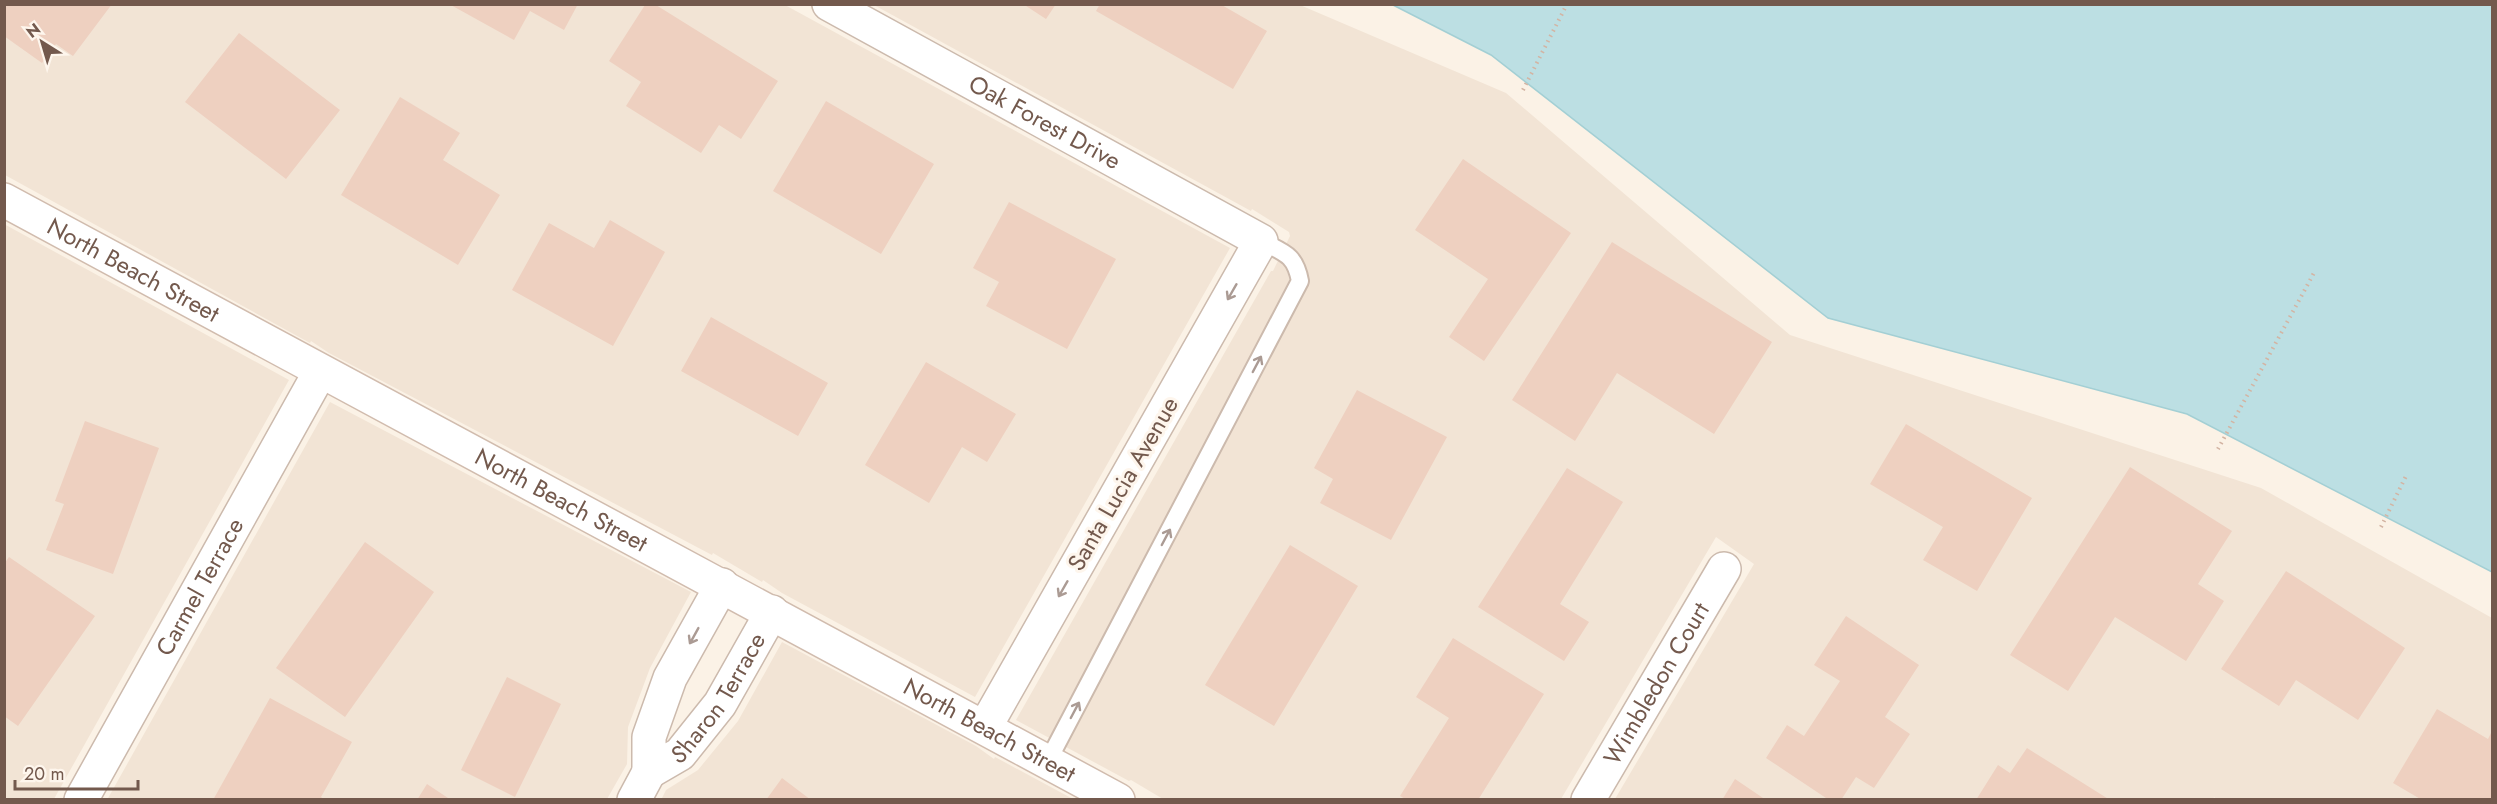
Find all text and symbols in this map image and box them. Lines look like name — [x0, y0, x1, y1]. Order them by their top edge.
north arrow — [12, 12, 72, 72]
text: N — [21, 17, 45, 43]
street label: Oak Forest Drive — [962, 66, 1127, 178]
street label: North Beach Street — [41, 209, 226, 331]
one-way arrow — [1226, 282, 1237, 300]
one-way arrow — [1252, 356, 1263, 374]
street label: Santa Lucia Avenue — [1058, 390, 1187, 577]
street label: North Beach Street — [469, 439, 654, 560]
street label: Carmel Terrace — [147, 511, 252, 662]
one-way arrow — [1160, 529, 1172, 546]
one-way arrow — [1057, 580, 1069, 597]
street label: Wimbledon Court — [1595, 595, 1718, 771]
street label: Sharon Terrace — [664, 626, 774, 773]
one-way arrow — [688, 627, 700, 644]
street label: North Beach Street — [897, 669, 1082, 791]
one-way arrow — [1070, 701, 1082, 719]
scale bar — [15, 753, 138, 791]
text: 20 m — [24, 761, 64, 787]

